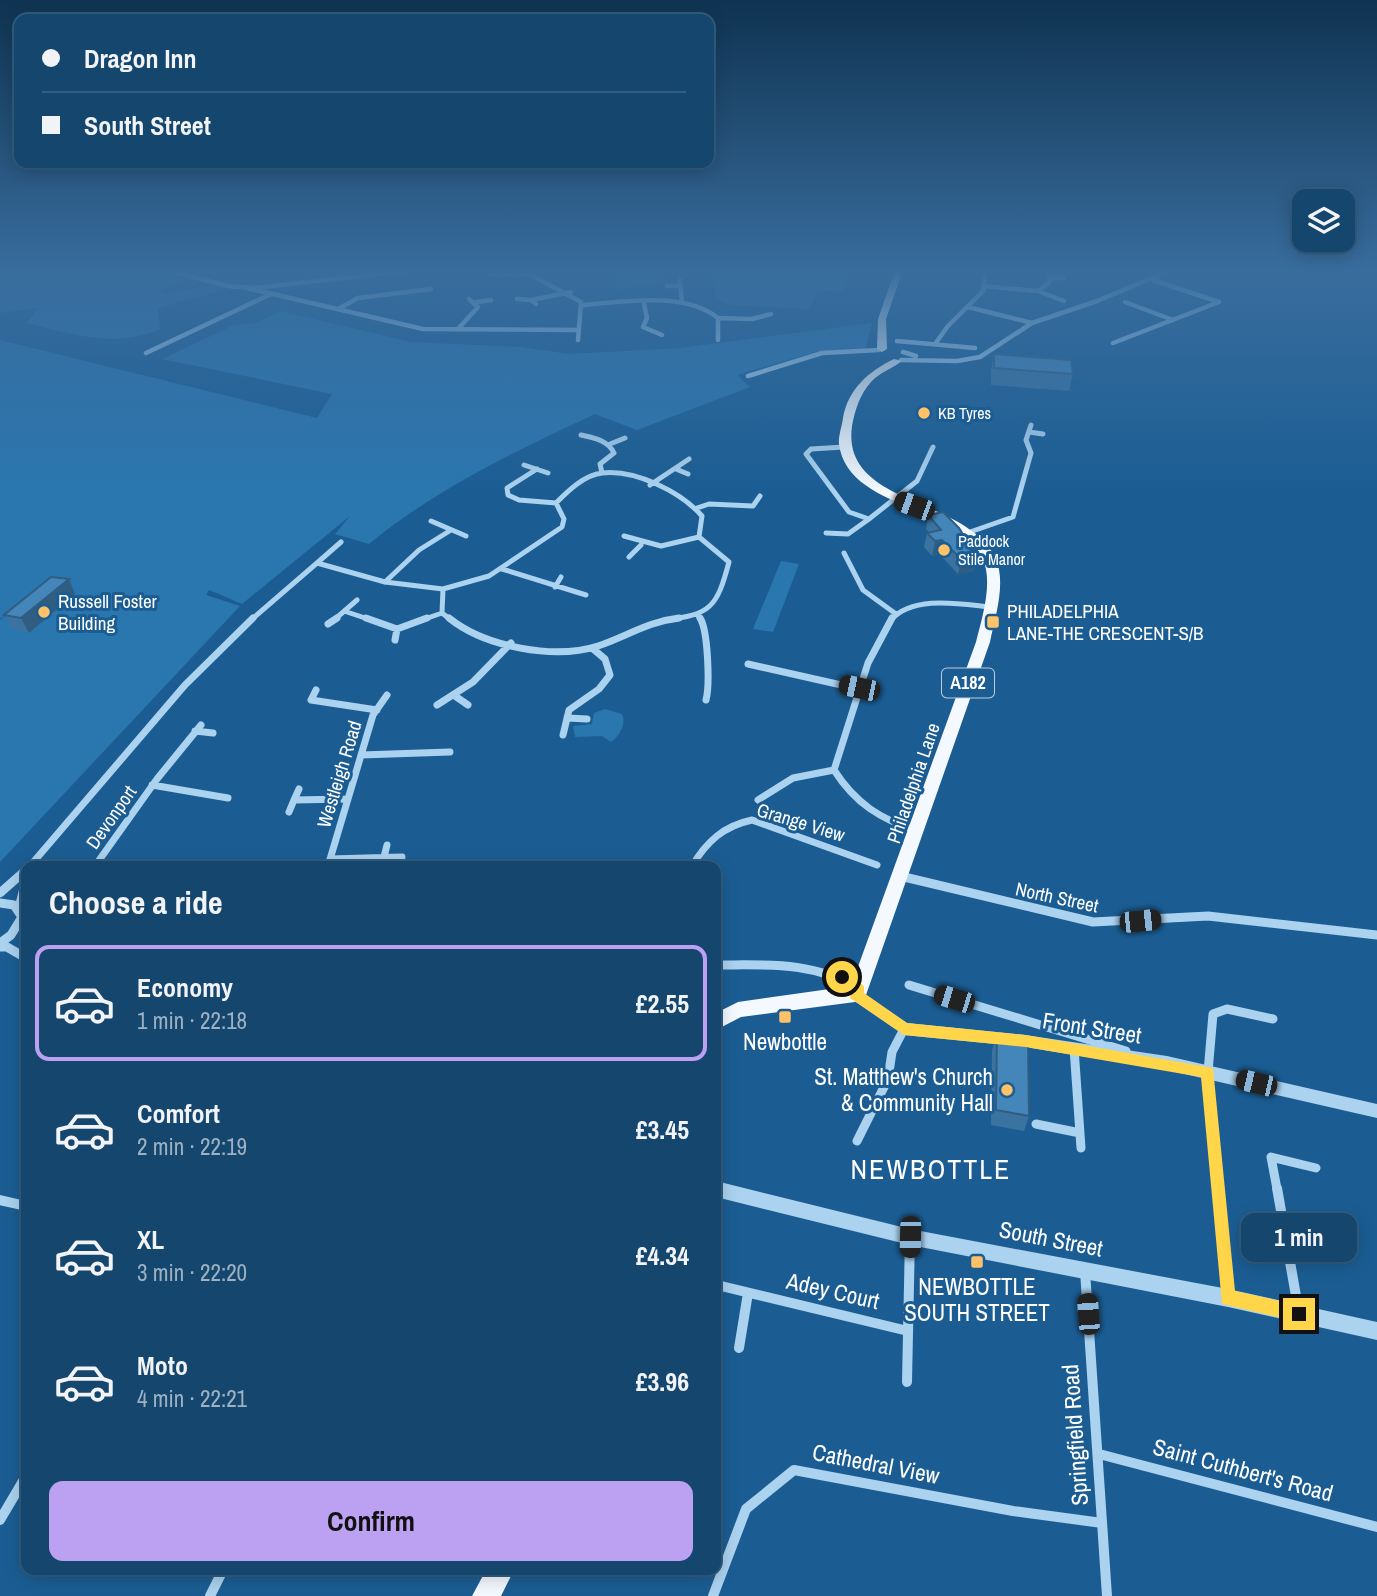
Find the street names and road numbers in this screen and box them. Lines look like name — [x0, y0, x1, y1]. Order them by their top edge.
road number: A182 — [942, 668, 994, 698]
street label: Westleigh Road — [310, 717, 368, 831]
street label: Philadelphia Lane — [880, 719, 946, 847]
street label: Devonport — [80, 780, 143, 854]
street label: Grange View — [754, 796, 849, 848]
street label: North Street — [1013, 876, 1101, 919]
street label: Front Street — [1040, 1004, 1144, 1051]
street label: South Street — [997, 1213, 1106, 1264]
street label: Adey Court — [783, 1265, 883, 1316]
street label: Springfield Road — [1054, 1363, 1095, 1507]
street label: Saint Cuthbert's Road — [1150, 1431, 1336, 1508]
street label: Cathedral View — [810, 1436, 943, 1491]

